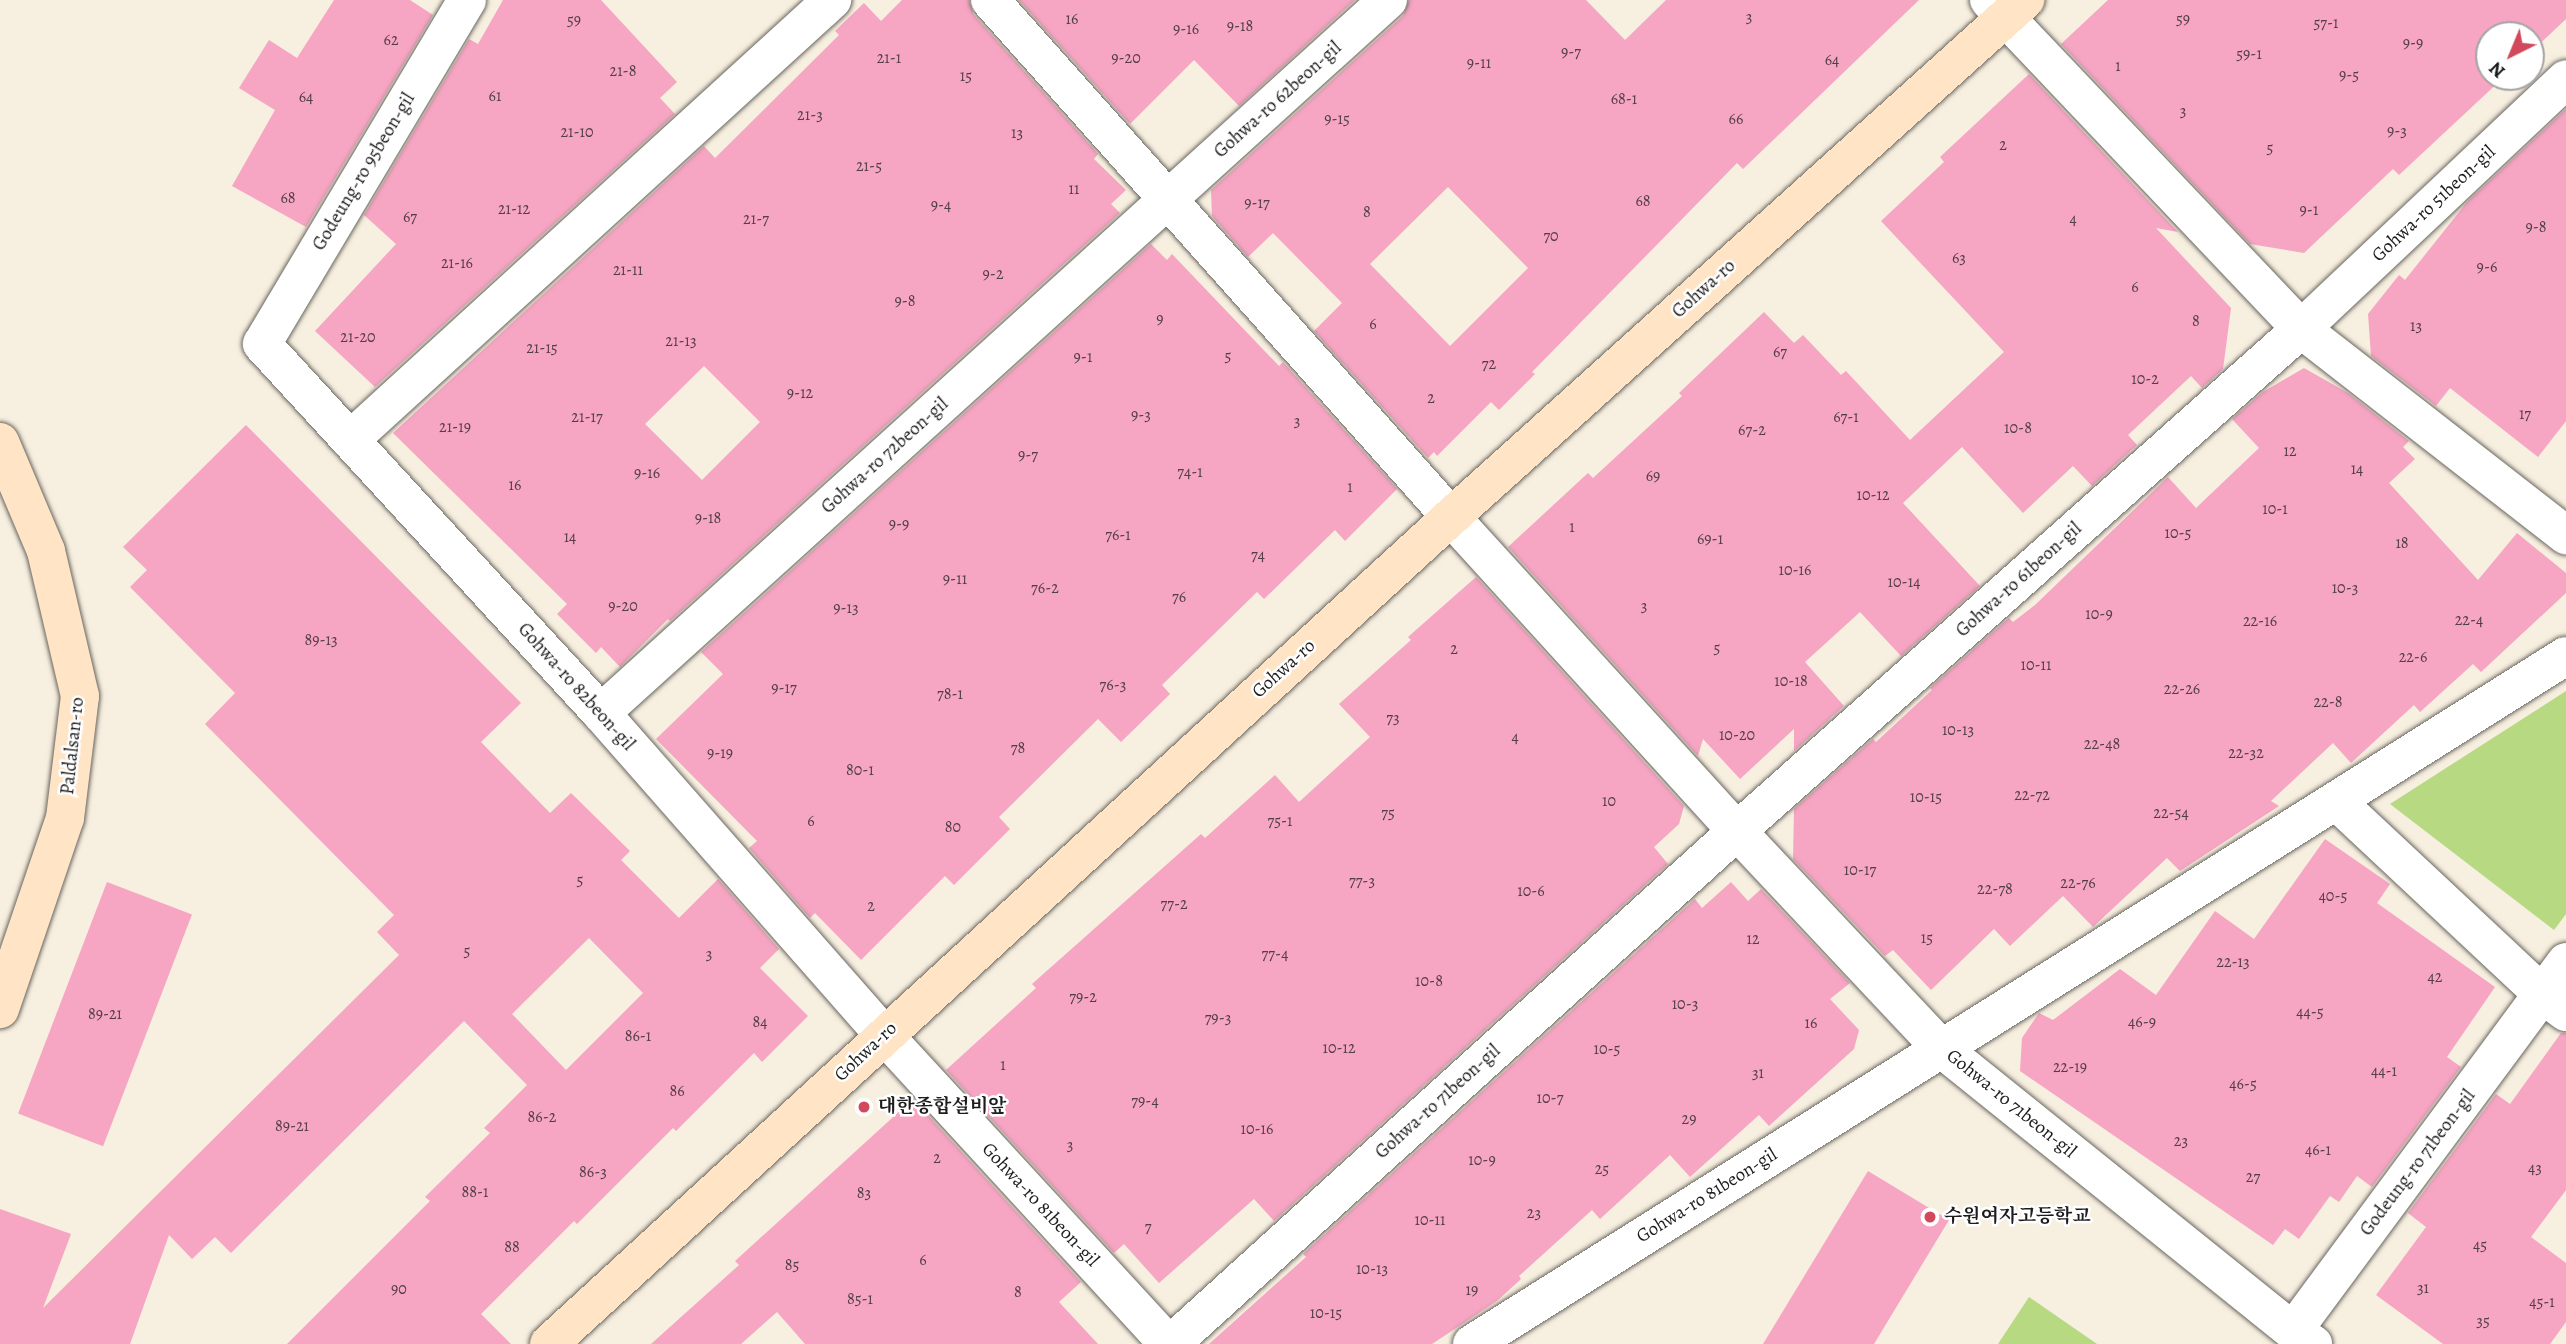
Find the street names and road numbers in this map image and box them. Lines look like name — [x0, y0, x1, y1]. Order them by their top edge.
street label: Gohwa-ro 62beon-gil — [1210, 37, 1346, 163]
street label: Godeung-ro 95beon-gil — [308, 89, 420, 255]
street label: Gohwa-ro 51beon-gil — [2368, 141, 2500, 267]
street label: Gohwa-ro — [1668, 255, 1740, 323]
street label: Gohwa-ro 72beon-gil — [817, 393, 953, 519]
street label: Gohwa-ro 61beon-gil — [1952, 518, 2086, 642]
street label: Gohwa-ro 82beon-gil — [513, 618, 639, 756]
street label: Gohwa-ro — [1248, 635, 1320, 703]
street label: Paldalsan-ro — [57, 696, 89, 796]
street label: Gohwa-ro — [830, 1017, 902, 1087]
street label: Gohwa-ro 71beon-gil — [1371, 1040, 1505, 1164]
street label: Gohwa-ro 71beon-gil — [1942, 1045, 2080, 1163]
street label: Godeung-ro 71beon-gil — [2355, 1085, 2481, 1241]
street label: Gohwa-ro 81beon-gil — [977, 1138, 1103, 1272]
street label: Gohwa-ro 81beon-gil — [1632, 1144, 1782, 1248]

